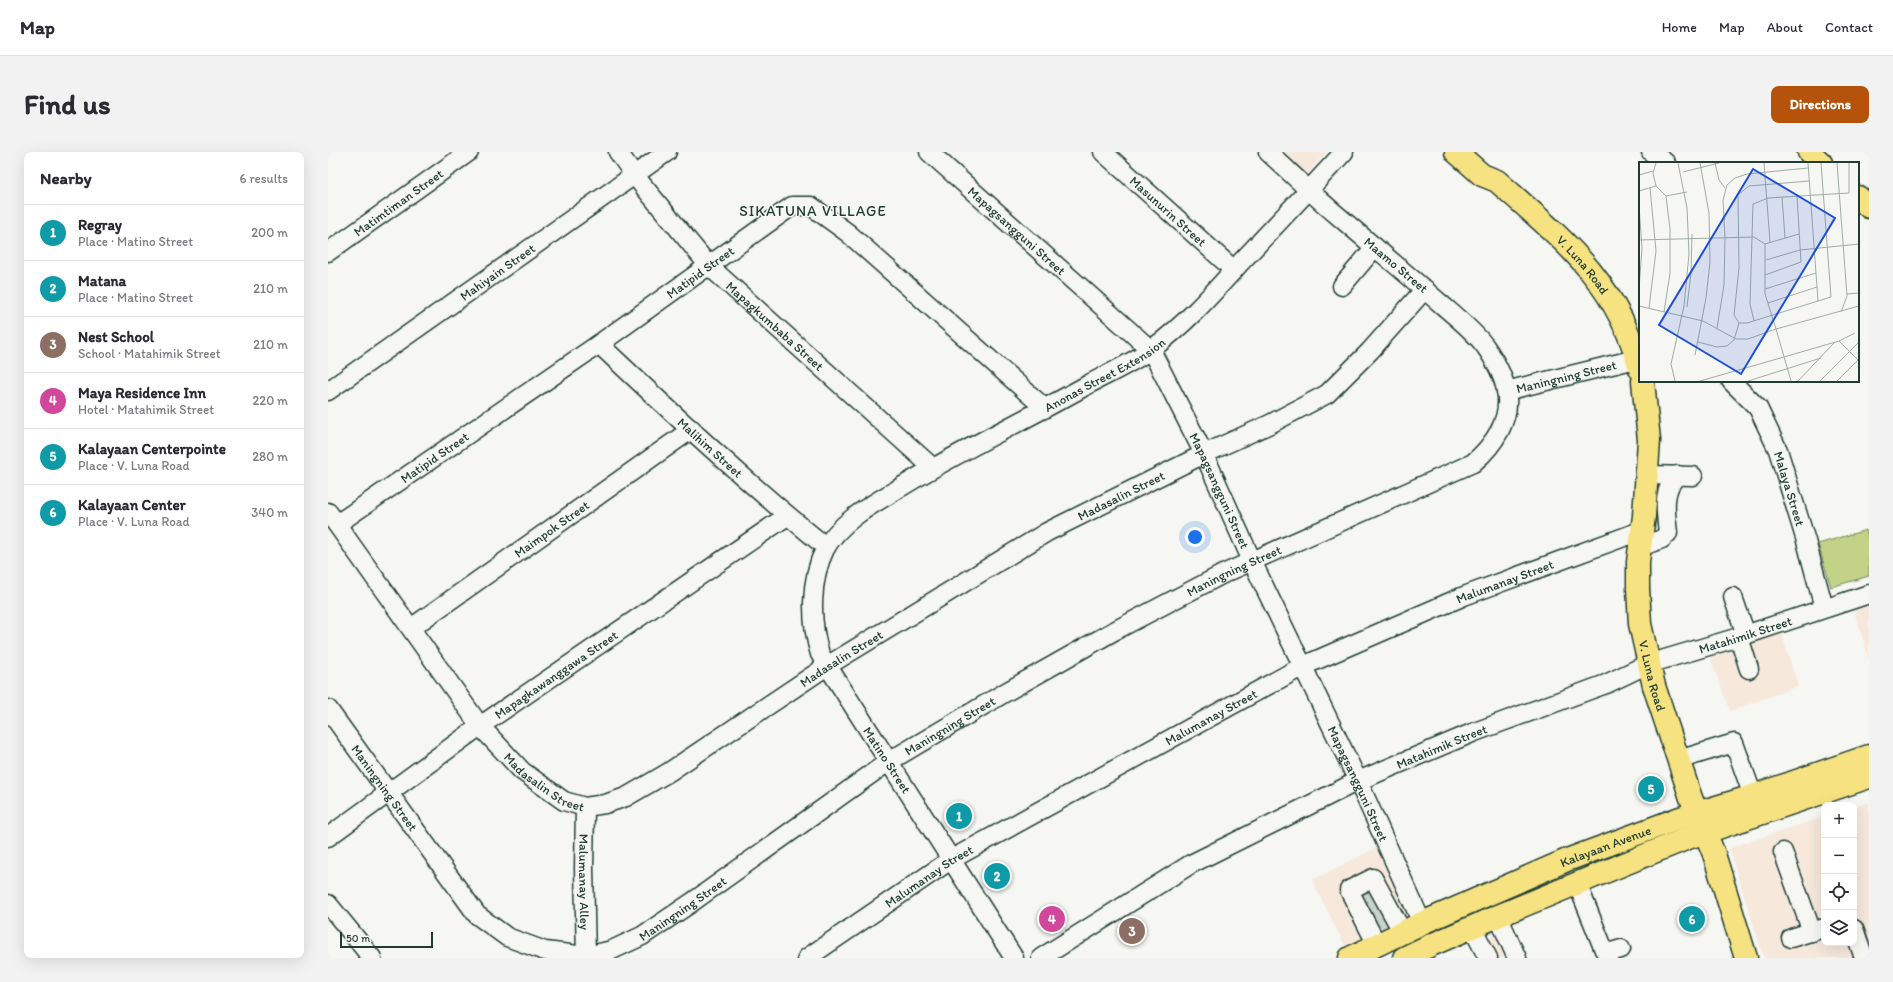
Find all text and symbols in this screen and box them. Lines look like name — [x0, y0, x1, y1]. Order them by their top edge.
text: Map — [20, 16, 55, 39]
text: Home — [1662, 19, 1697, 36]
text: Map — [1719, 19, 1745, 36]
text: About — [1767, 19, 1803, 36]
text: Contact — [1825, 19, 1873, 36]
button: Directions — [1771, 86, 1869, 123]
text: Find us — [24, 87, 111, 121]
inset map — [1639, 162, 1859, 382]
street label: Matimtiman Street — [351, 165, 446, 239]
text: Nearby — [40, 168, 92, 188]
text: 6 results — [240, 171, 288, 186]
street label: Masunurin Street — [1127, 173, 1210, 249]
street label: Mapagsangguni Street — [965, 183, 1069, 278]
district label: SIKATUNA VILLAGE — [739, 202, 887, 220]
text: Regray — [78, 216, 122, 234]
text: 1 — [50, 225, 56, 240]
text: 200 m — [251, 225, 288, 240]
street label: V. Luna Road — [1554, 232, 1612, 297]
text: Place · Matino Street — [78, 234, 193, 249]
street label: Maamo Street — [1361, 234, 1431, 296]
street label: Mahiyain Street — [457, 240, 538, 303]
street label: Matipid Street — [663, 243, 737, 301]
text: Matana — [78, 272, 126, 290]
street label: Mapagkumbaba Street — [723, 278, 827, 373]
text: 2 — [50, 281, 56, 296]
text: 210 m — [253, 281, 288, 296]
text: Place · Matino Street — [78, 290, 193, 305]
text: Nest School — [78, 328, 154, 346]
street label: Anonas Street Extension — [1042, 334, 1168, 415]
text: 3 — [49, 337, 57, 352]
text: 210 m — [253, 337, 288, 352]
text: School · Matahimik Street — [78, 346, 221, 361]
street label: Maningning Street — [1514, 357, 1618, 396]
text: Maya Residence Inn — [78, 384, 206, 402]
text: 4 — [49, 393, 57, 408]
text: 220 m — [252, 393, 288, 408]
text: Hotel · Matahimik Street — [78, 402, 214, 417]
street label: Malihim Street — [675, 414, 746, 481]
street label: Matipid Street — [397, 428, 471, 486]
street label: Mapagsangguni Street — [1187, 430, 1253, 551]
text: Kalayaan Centerpointe — [78, 440, 226, 458]
text: 5 — [50, 449, 56, 464]
text: 280 m — [252, 449, 288, 464]
street label: Malaya Street — [1771, 449, 1808, 528]
text: Place · V. Luna Road — [78, 458, 189, 473]
street label: Madasalin Street — [1075, 467, 1167, 523]
text: Kalayaan Center — [78, 496, 186, 514]
street label: Maimpok Street — [511, 497, 592, 560]
text: 6 — [50, 505, 56, 520]
text: 340 m — [251, 505, 288, 520]
text: Place · V. Luna Road — [78, 514, 189, 529]
your location — [1185, 527, 1205, 547]
street label: Maningning Street — [1184, 542, 1284, 599]
street label: Malumanay Street — [1454, 556, 1556, 606]
street label: Matahimik Street — [1697, 613, 1794, 656]
street label: Madasalin Street — [797, 626, 885, 690]
street label: Mapagkawanggawa Street — [491, 627, 620, 722]
street label: V. Luna Road — [1636, 639, 1669, 713]
street label: Malumanay Street — [1162, 685, 1260, 748]
street label: Maningning Street — [902, 693, 998, 758]
street label: Matahimik Street — [1394, 721, 1489, 772]
street label: Mapagsangguni Street — [1325, 723, 1392, 844]
street label: Matino Street — [860, 724, 914, 796]
street label: Maningning Street — [349, 742, 421, 834]
street label: Madasalin Street — [501, 749, 586, 814]
pin: 5 — [1638, 774, 1664, 804]
pin: 1 — [946, 801, 972, 831]
map controls — [1821, 802, 1857, 946]
button: + — [1821, 802, 1857, 838]
street label: Kalayaan Avenue — [1558, 822, 1653, 870]
street label: Malumanay Alley — [576, 834, 593, 930]
button: − — [1821, 838, 1857, 874]
street label: Malumanay Street — [882, 841, 976, 910]
pin: 2 — [984, 861, 1010, 891]
street label: Maningning Street — [636, 873, 729, 944]
button: locate — [1821, 874, 1857, 910]
pin: 4 — [1039, 904, 1065, 934]
pin: 6 — [1679, 904, 1705, 934]
button: layers — [1821, 910, 1857, 946]
pin: 3 — [1119, 916, 1145, 946]
scale bar — [340, 930, 433, 949]
text: 50 m — [346, 932, 370, 945]

